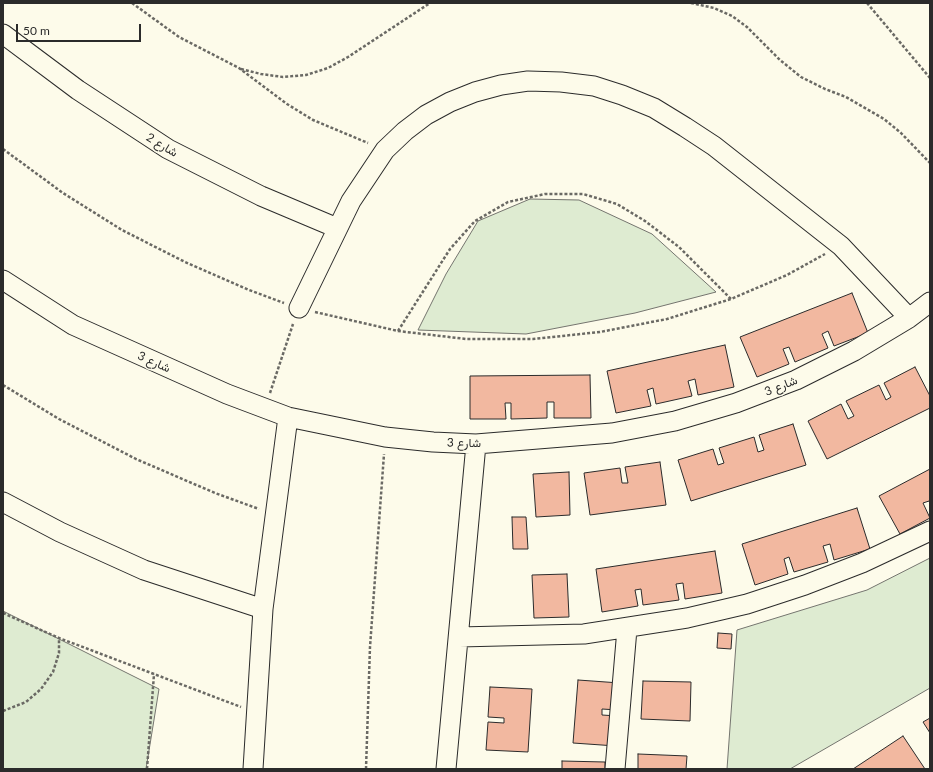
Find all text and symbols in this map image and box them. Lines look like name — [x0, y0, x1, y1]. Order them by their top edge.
scale bar — [18, 16, 143, 42]
text: 50 m — [23, 23, 50, 38]
street label: شارع 2 — [144, 130, 180, 160]
street label: شارع 3 — [135, 348, 173, 376]
street label: شارع 3 — [762, 373, 800, 399]
street label: شارع 3 — [447, 436, 481, 450]

